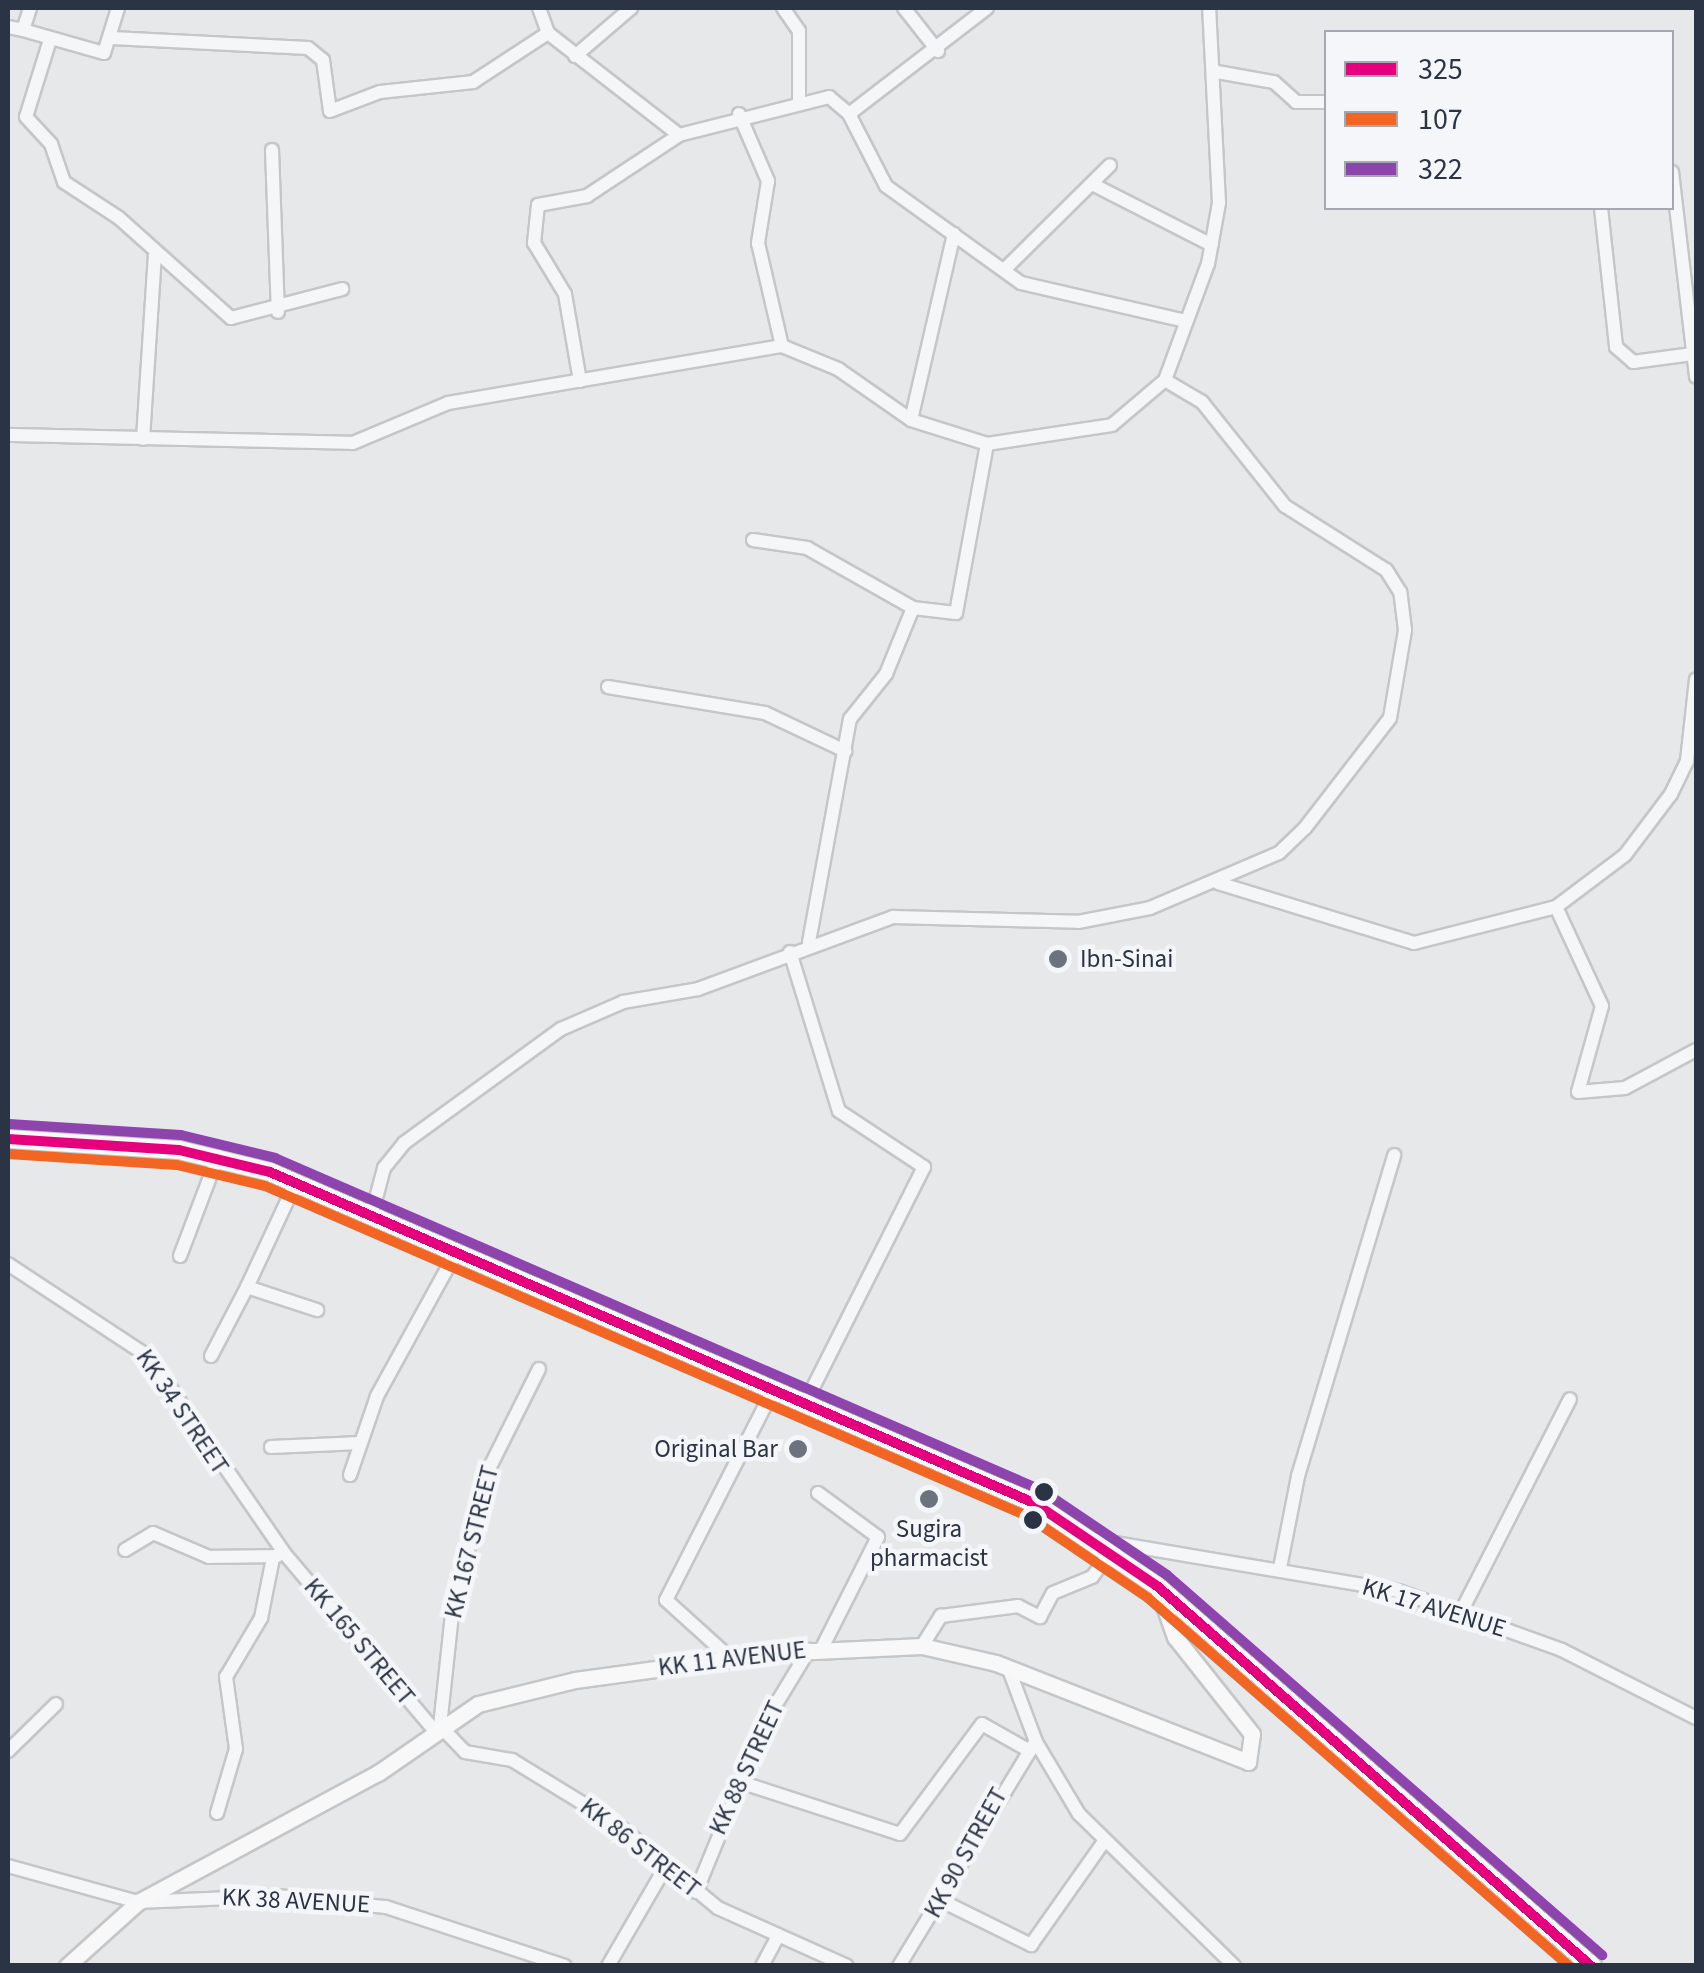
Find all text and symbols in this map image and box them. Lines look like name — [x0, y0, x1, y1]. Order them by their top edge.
legend — [1324, 30, 1674, 210]
text: 325 — [1418, 48, 1463, 91]
text: 107 — [1418, 98, 1463, 141]
text: 322 — [1418, 148, 1463, 191]
place label: Ibn-Sinai — [1080, 944, 1173, 974]
marker: Ibn-Sinai — [1045, 946, 1071, 972]
street label: KK 34 STREET — [129, 1344, 235, 1480]
place label: Original Bar — [654, 1434, 778, 1464]
marker: Original Bar — [787, 1438, 809, 1460]
street label: KK 167 STREET — [439, 1462, 505, 1622]
unlabelled marker — [1034, 1482, 1054, 1502]
marker: Sugira pharmacist — [918, 1488, 940, 1510]
unlabelled marker — [1023, 1510, 1043, 1530]
place label: Sugira pharmacist — [870, 1515, 988, 1574]
street label: KK 165 STREET — [297, 1572, 421, 1712]
street label: KK 17 AVENUE — [1359, 1572, 1509, 1644]
street label: KK 11 AVENUE — [656, 1635, 808, 1683]
street label: KK 88 STREET — [703, 1696, 791, 1840]
street label: KK 90 STREET — [918, 1783, 1014, 1923]
street label: KK 86 STREET — [574, 1792, 706, 1904]
street label: KK 38 AVENUE — [221, 1882, 371, 1920]

